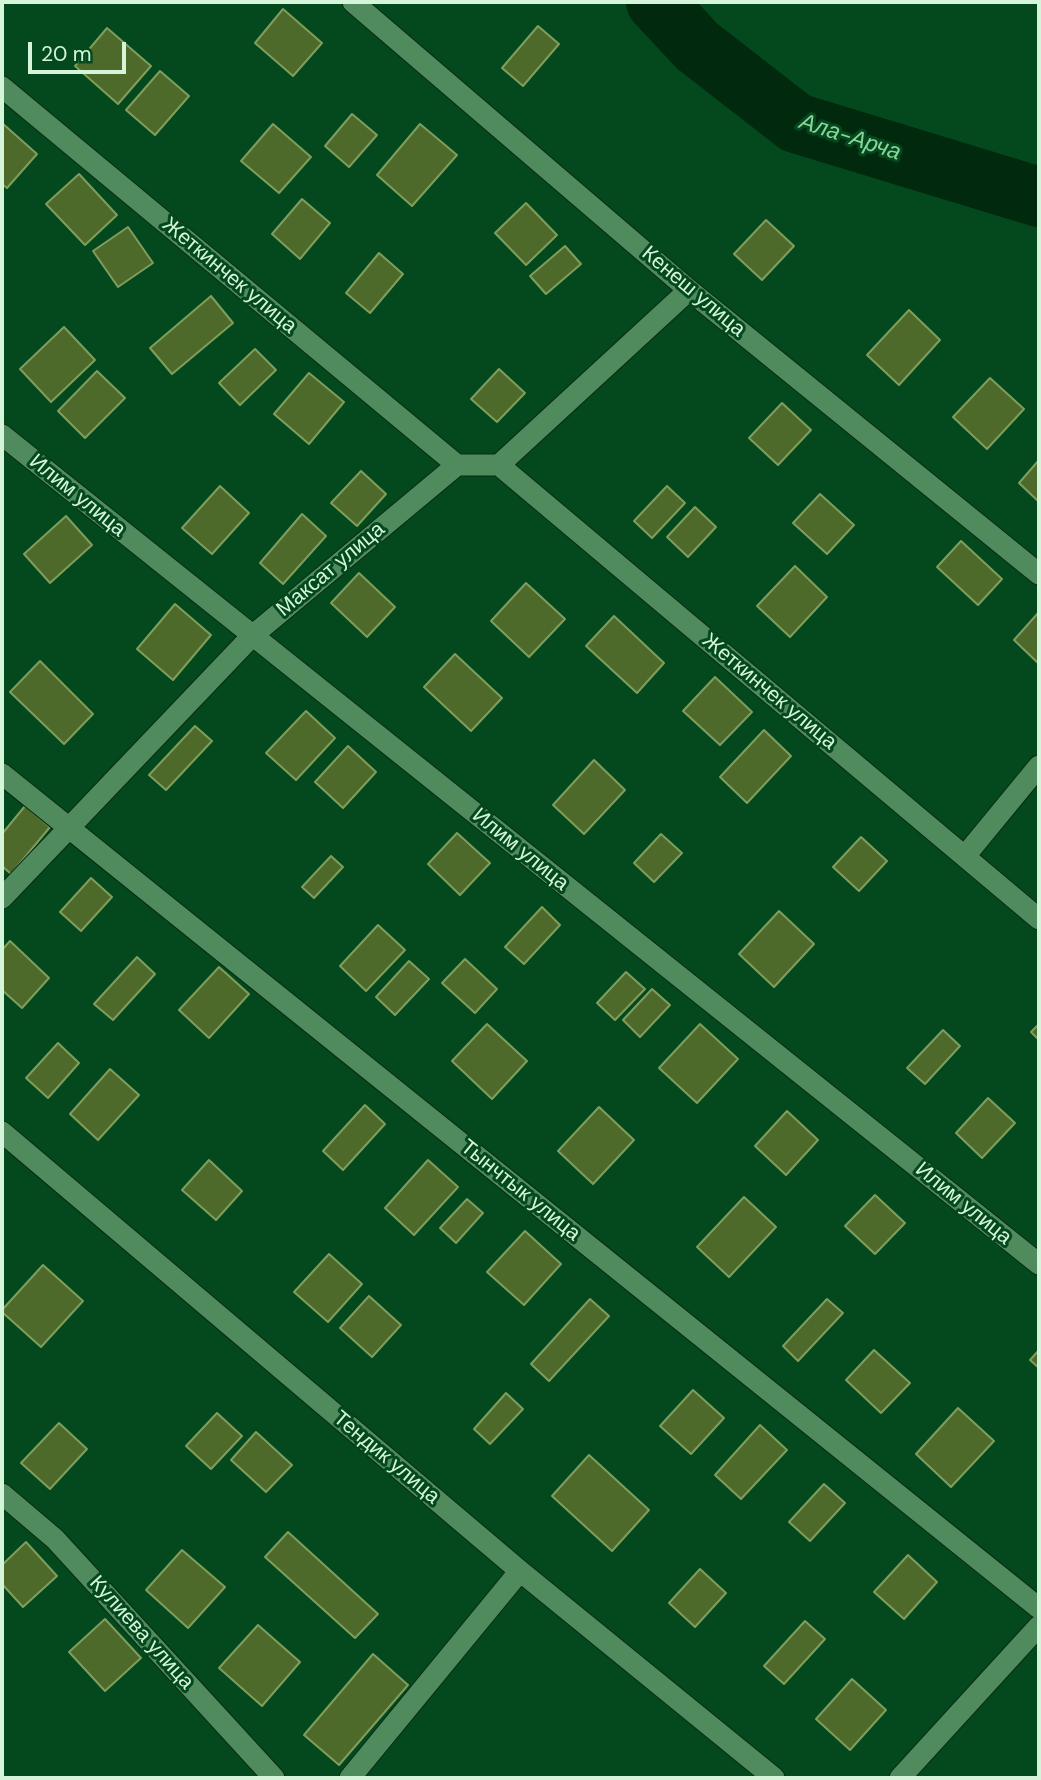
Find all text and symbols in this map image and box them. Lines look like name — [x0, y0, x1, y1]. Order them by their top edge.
scale bar — [32, 28, 130, 72]
text: 20 m — [41, 40, 92, 68]
water label: Ала-Арча — [796, 109, 904, 167]
street label: Жеткинчек улица — [157, 213, 301, 339]
street label: Кенеш улица — [636, 241, 750, 343]
street label: Илим улица — [24, 449, 130, 543]
street label: Максат улица — [272, 517, 390, 623]
street label: Жеткинчек улица — [697, 629, 841, 755]
street label: Илим улица — [467, 803, 573, 897]
street label: Тынчтык улица — [455, 1135, 585, 1247]
street label: Илим улица — [910, 1157, 1016, 1251]
street label: Тендик улица — [328, 1406, 444, 1510]
street label: Кулиева улица — [84, 1571, 198, 1695]

